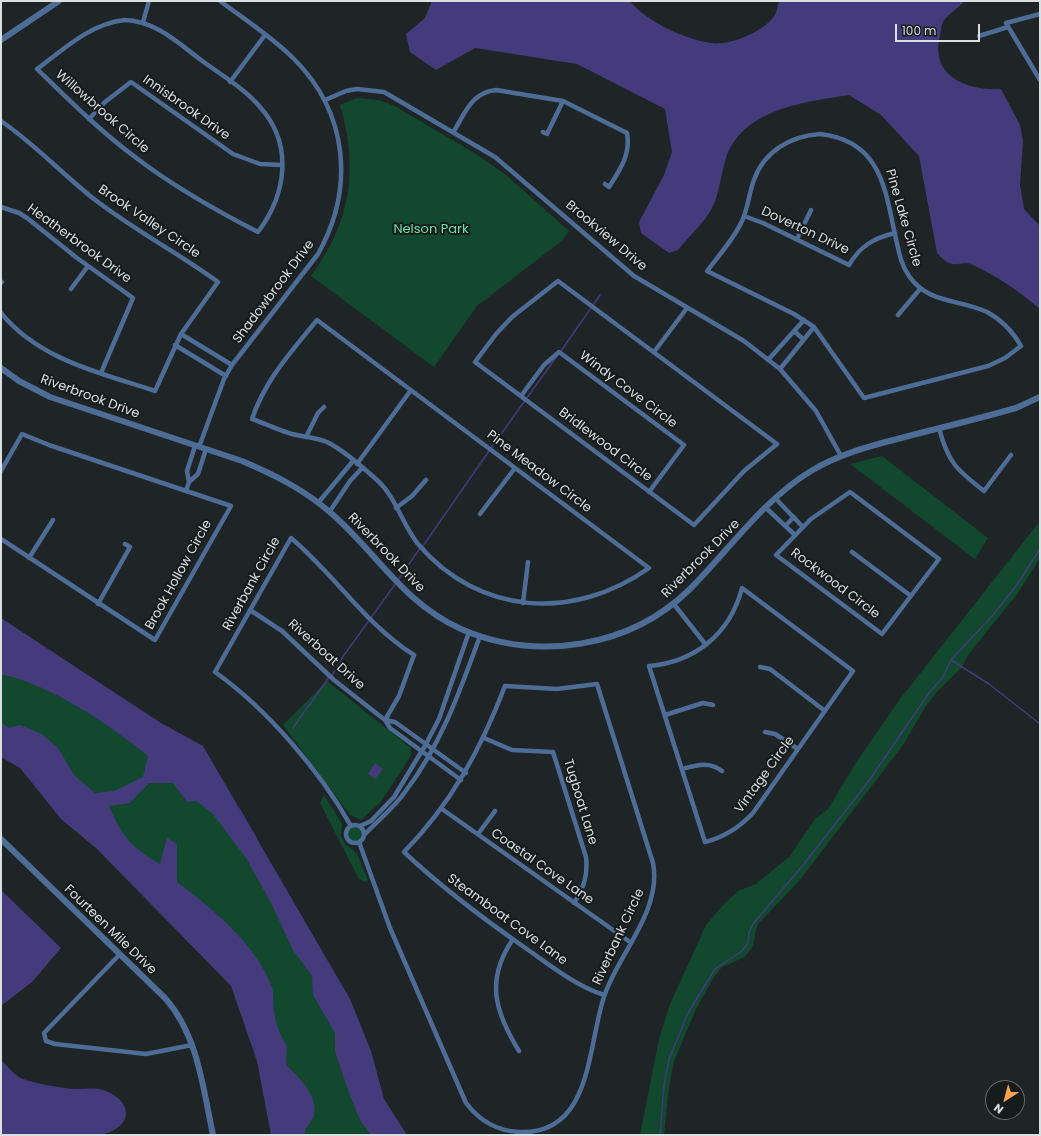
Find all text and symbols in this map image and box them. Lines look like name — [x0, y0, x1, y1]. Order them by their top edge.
scale bar — [897, 16, 982, 42]
text: 100 m — [902, 22, 936, 39]
street label: Willowbrook Circle — [52, 67, 152, 157]
street label: Innisbrook Drive — [139, 72, 233, 144]
street label: Pine Lake Circle — [882, 168, 924, 268]
street label: Brook Valley Circle — [95, 182, 203, 262]
street label: Brookview Drive — [562, 197, 650, 275]
street label: Heatherbrook Drive — [24, 201, 134, 287]
street label: Doverton Drive — [759, 204, 851, 258]
park label: Nelson Park — [393, 222, 469, 238]
street label: Shadowbrook Drive — [230, 237, 318, 347]
street label: Windy Cove Circle — [576, 348, 680, 432]
street label: Riverbrook Drive — [38, 372, 142, 422]
street label: Bridlewood Circle — [555, 405, 655, 485]
street label: Pine Meadow Circle — [484, 428, 594, 516]
street label: Riverbrook Drive — [344, 510, 428, 596]
street label: Brook Hollow Circle — [142, 517, 216, 633]
street label: Riverbrook Drive — [659, 517, 743, 601]
street label: Riverbank Circle — [220, 534, 284, 634]
street label: Rockwood Circle — [787, 545, 883, 623]
street label: Riverboat Drive — [284, 616, 368, 694]
street label: Vintage Circle — [732, 733, 798, 817]
street label: Tugboat Lane — [560, 757, 600, 847]
street label: Coastal Cove Lane — [488, 826, 596, 908]
street label: Steamboat Cove Lane — [444, 871, 570, 969]
street label: Fourteen Mile Drive — [61, 882, 159, 978]
street label: Riverbank Circle — [590, 886, 648, 988]
north arrow — [985, 1080, 1025, 1120]
text: N — [990, 1100, 1007, 1118]

